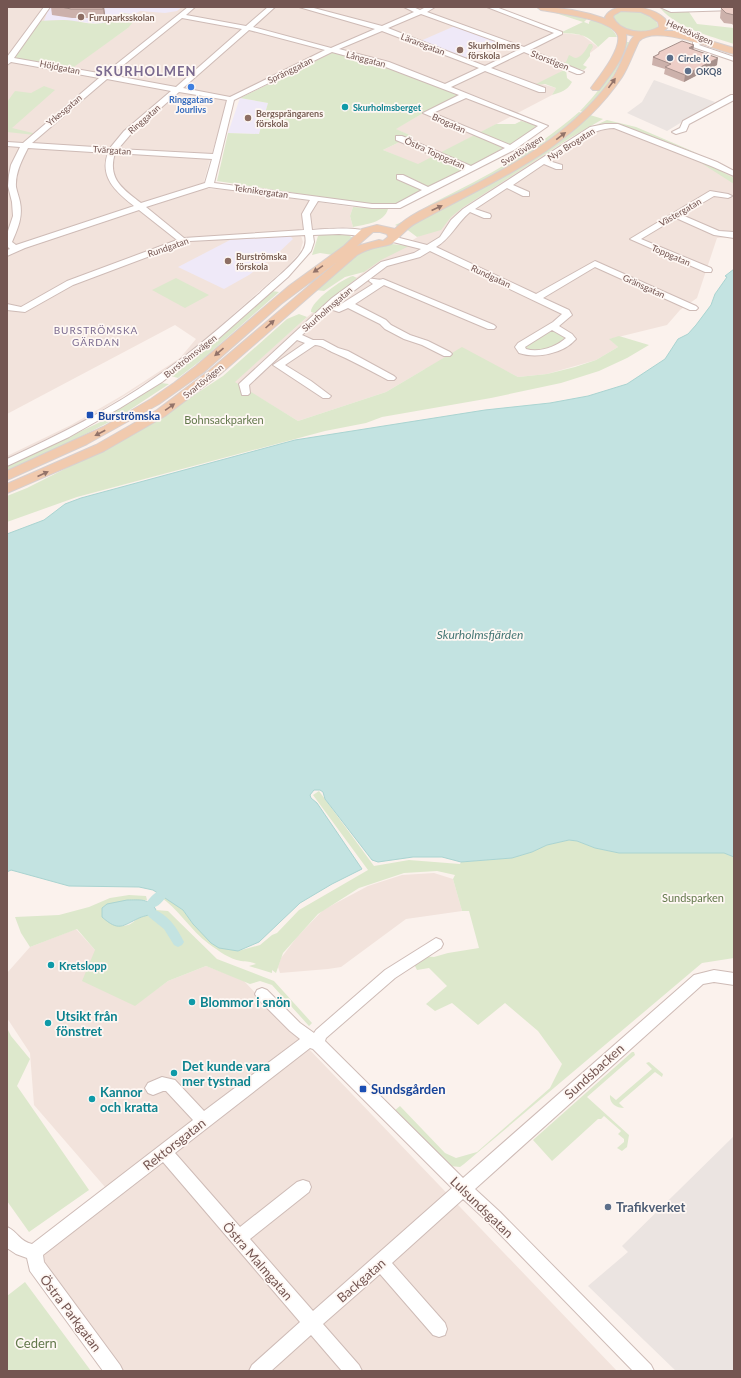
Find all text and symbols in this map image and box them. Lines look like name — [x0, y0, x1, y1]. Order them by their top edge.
marker: Furuparksskolan — [76, 12, 86, 22]
place label: Furuparksskolan — [89, 12, 155, 23]
street label: Hertsövägen — [665, 17, 715, 47]
street label: Läraregatan — [399, 31, 447, 57]
place label: Skurholmens förskola — [468, 40, 520, 61]
marker: Skurholmens förskola — [455, 45, 465, 55]
street label: Långgatan — [345, 48, 387, 70]
street label: Storstigen — [529, 48, 571, 72]
marker: Circle K — [665, 53, 675, 63]
place label: Circle K — [678, 53, 710, 64]
street label: Spränggatan — [266, 54, 314, 86]
street label: Höjdgatan — [39, 58, 81, 76]
district label: SKURHOLMEN — [95, 63, 197, 79]
marker: OKQ8 — [683, 66, 693, 76]
place label: OKQ8 — [696, 66, 722, 77]
one-way arrow — [608, 78, 616, 88]
marker: Ringgatans Jourlivs — [186, 82, 196, 92]
street label: Yrkesgatan — [44, 92, 84, 128]
place label: Ringgatans Jourlivs — [169, 94, 213, 115]
street label: Ringgatan — [126, 102, 162, 136]
marker: Skurholmsberget — [340, 102, 350, 112]
place label: Skurholmsberget — [353, 102, 422, 113]
place label: Bergsprängarens förskola — [256, 108, 323, 129]
street label: Brogatan — [430, 111, 468, 135]
marker: Bergsprängarens förskola — [243, 113, 253, 123]
street label: Nya Brogatan — [545, 125, 597, 163]
one-way arrow — [555, 131, 566, 140]
street label: Svartövägen — [499, 132, 545, 168]
street label: Östra Toppgatan — [403, 135, 467, 171]
street label: Tvärgatan — [92, 143, 132, 157]
street label: Teknikergatan — [233, 182, 289, 200]
street label: Västergatan — [657, 196, 703, 228]
one-way arrow — [431, 205, 442, 211]
street label: Rundgatan — [146, 235, 190, 259]
street label: Toppgatan — [650, 242, 692, 268]
place label: Burströmska förskola — [236, 251, 287, 272]
marker: Burströmska förskola — [223, 256, 233, 266]
street label: Rundgatan — [469, 262, 513, 290]
one-way arrow — [313, 265, 323, 273]
street label: Gränsgatan — [621, 272, 667, 300]
street label: Skurholmsgatan — [300, 284, 354, 334]
one-way arrow — [265, 319, 275, 329]
district label: BURSTRÖMSKA GÄRDAN — [54, 324, 138, 348]
street label: Burströmsvägen — [161, 332, 219, 380]
one-way arrow — [213, 348, 224, 357]
street label: Svartövägen — [181, 361, 225, 401]
one-way arrow — [165, 403, 175, 411]
place label: Burströmska — [98, 409, 160, 422]
marker: Burströmska — [85, 410, 95, 420]
park label: Bohnsackparken — [184, 413, 264, 426]
one-way arrow — [94, 430, 106, 437]
one-way arrow — [37, 471, 48, 477]
water label: Skurholmsfjärden — [437, 627, 523, 642]
park label: Sundsparken — [662, 891, 724, 904]
place label: Kretslopp — [59, 959, 107, 972]
marker: Kretslopp — [46, 960, 56, 970]
place label: Blommor i snön — [200, 994, 290, 1010]
marker: Blommor i snön — [187, 997, 197, 1007]
place label: Utsikt från fönstret — [56, 1008, 118, 1039]
marker: Utsikt från fönstret — [43, 1018, 53, 1028]
street label: Sundsbacken — [561, 1040, 627, 1102]
place label: Det kunde vara mer tystnad — [182, 1058, 270, 1089]
marker: Det kunde vara mer tystnad — [169, 1068, 179, 1078]
place label: Sundsgården — [371, 1081, 446, 1097]
place label: Kannor och kratta — [100, 1084, 158, 1115]
marker: Sundsgården — [358, 1084, 368, 1094]
marker: Kannor och kratta — [87, 1094, 97, 1104]
street label: Rektorsgatan — [140, 1115, 208, 1173]
street label: Lulsundsgatan — [447, 1173, 517, 1241]
place label: Trafikverket — [616, 1199, 685, 1215]
marker: Trafikverket — [603, 1202, 613, 1212]
street label: Östra Malmgatan — [220, 1219, 296, 1303]
street label: Backgatan — [333, 1255, 389, 1305]
street label: Östra Parkgatan — [37, 1271, 105, 1355]
park label: Cedern — [15, 1335, 57, 1351]

